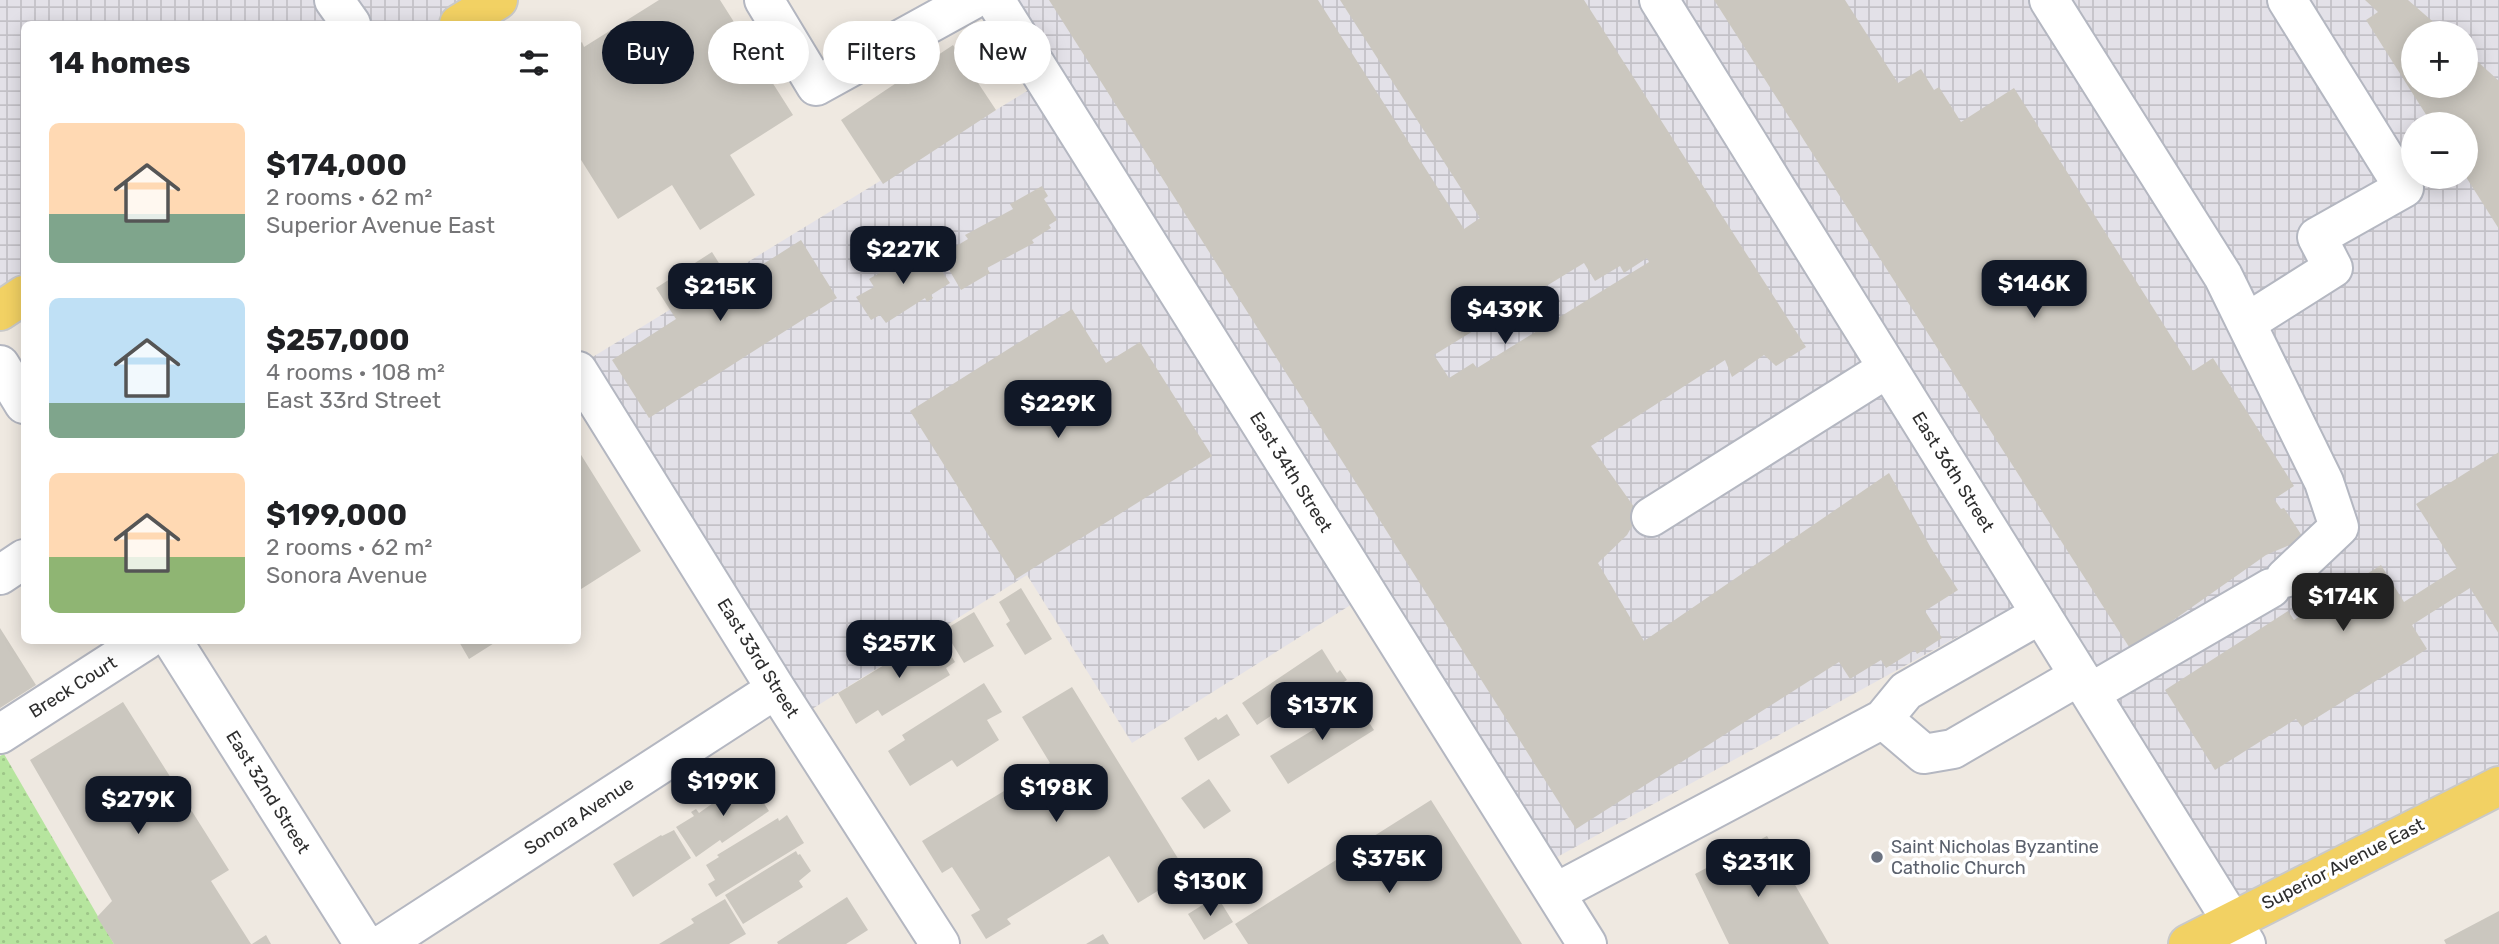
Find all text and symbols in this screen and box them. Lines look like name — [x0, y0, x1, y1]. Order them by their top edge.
chip: Buy — [602, 21, 694, 84]
chip: Rent — [708, 21, 809, 84]
chip: Filters — [823, 21, 940, 84]
chip: New — [954, 21, 1051, 84]
map controls — [2401, 21, 2478, 189]
button: + — [2401, 21, 2478, 98]
icon: filters — [515, 44, 553, 82]
text: 14 homes — [49, 45, 191, 81]
button: − — [2401, 112, 2478, 189]
text: $174,000 — [266, 147, 407, 183]
icon: home — [105, 151, 189, 235]
text: 2 rooms · 62 m² — [266, 183, 432, 211]
text: Superior Avenue East — [266, 211, 495, 239]
pin: $227K — [854, 226, 952, 286]
text: $227K — [866, 235, 940, 263]
pin: $146K — [1985, 260, 2083, 320]
pin: $215K — [671, 264, 769, 323]
text: $146K — [1998, 269, 2070, 297]
text: $215K — [684, 272, 756, 300]
pin: $439K — [1456, 286, 1554, 346]
text: $439K — [1467, 295, 1543, 323]
text: $257,000 — [266, 322, 410, 358]
icon: home — [105, 326, 189, 410]
text: 4 rooms · 108 m² — [266, 358, 445, 386]
pin: $229K — [1009, 380, 1107, 440]
text: East 33rd Street — [266, 386, 441, 414]
text: $229K — [1020, 389, 1096, 417]
street label: East 34th Street — [1245, 408, 1337, 536]
street label: East 36th Street — [1907, 408, 1999, 536]
text: $199,000 — [266, 497, 407, 533]
icon: home — [105, 501, 189, 585]
text: 2 rooms · 62 m² — [266, 533, 432, 561]
text: Sonora Avenue — [266, 561, 427, 589]
pin: $174K — [2294, 574, 2392, 633]
text: $174K — [2308, 582, 2378, 610]
street label: East 33rd Street — [712, 594, 804, 722]
pin: $257K — [850, 620, 948, 680]
text: $257K — [862, 629, 936, 657]
street label: Breck Court — [25, 651, 121, 723]
pin: $137K — [1273, 682, 1371, 742]
text: $137K — [1287, 691, 1357, 719]
street label: East 32nd Street — [221, 726, 315, 858]
pin: $199K — [674, 758, 772, 818]
pin: $198K — [1007, 764, 1105, 824]
text: $199K — [687, 767, 759, 795]
street label: Sonora Avenue — [520, 772, 638, 860]
text: $198K — [1020, 773, 1092, 801]
pin: $279K — [89, 776, 187, 836]
text: $279K — [101, 785, 175, 813]
street label: Superior Avenue East — [2258, 814, 2428, 914]
pin: $375K — [1340, 836, 1438, 895]
place label: Saint Nicholas Byzantine Catholic Church — [1891, 836, 2099, 879]
pin: $231K — [1709, 839, 1807, 899]
text: $375K — [1352, 844, 1426, 872]
text: $231K — [1722, 848, 1794, 876]
marker: Saint Nicholas Byzantine Catholic Church — [1869, 849, 1885, 865]
pin: $130K — [1161, 858, 1259, 918]
text: $130K — [1174, 867, 1246, 895]

